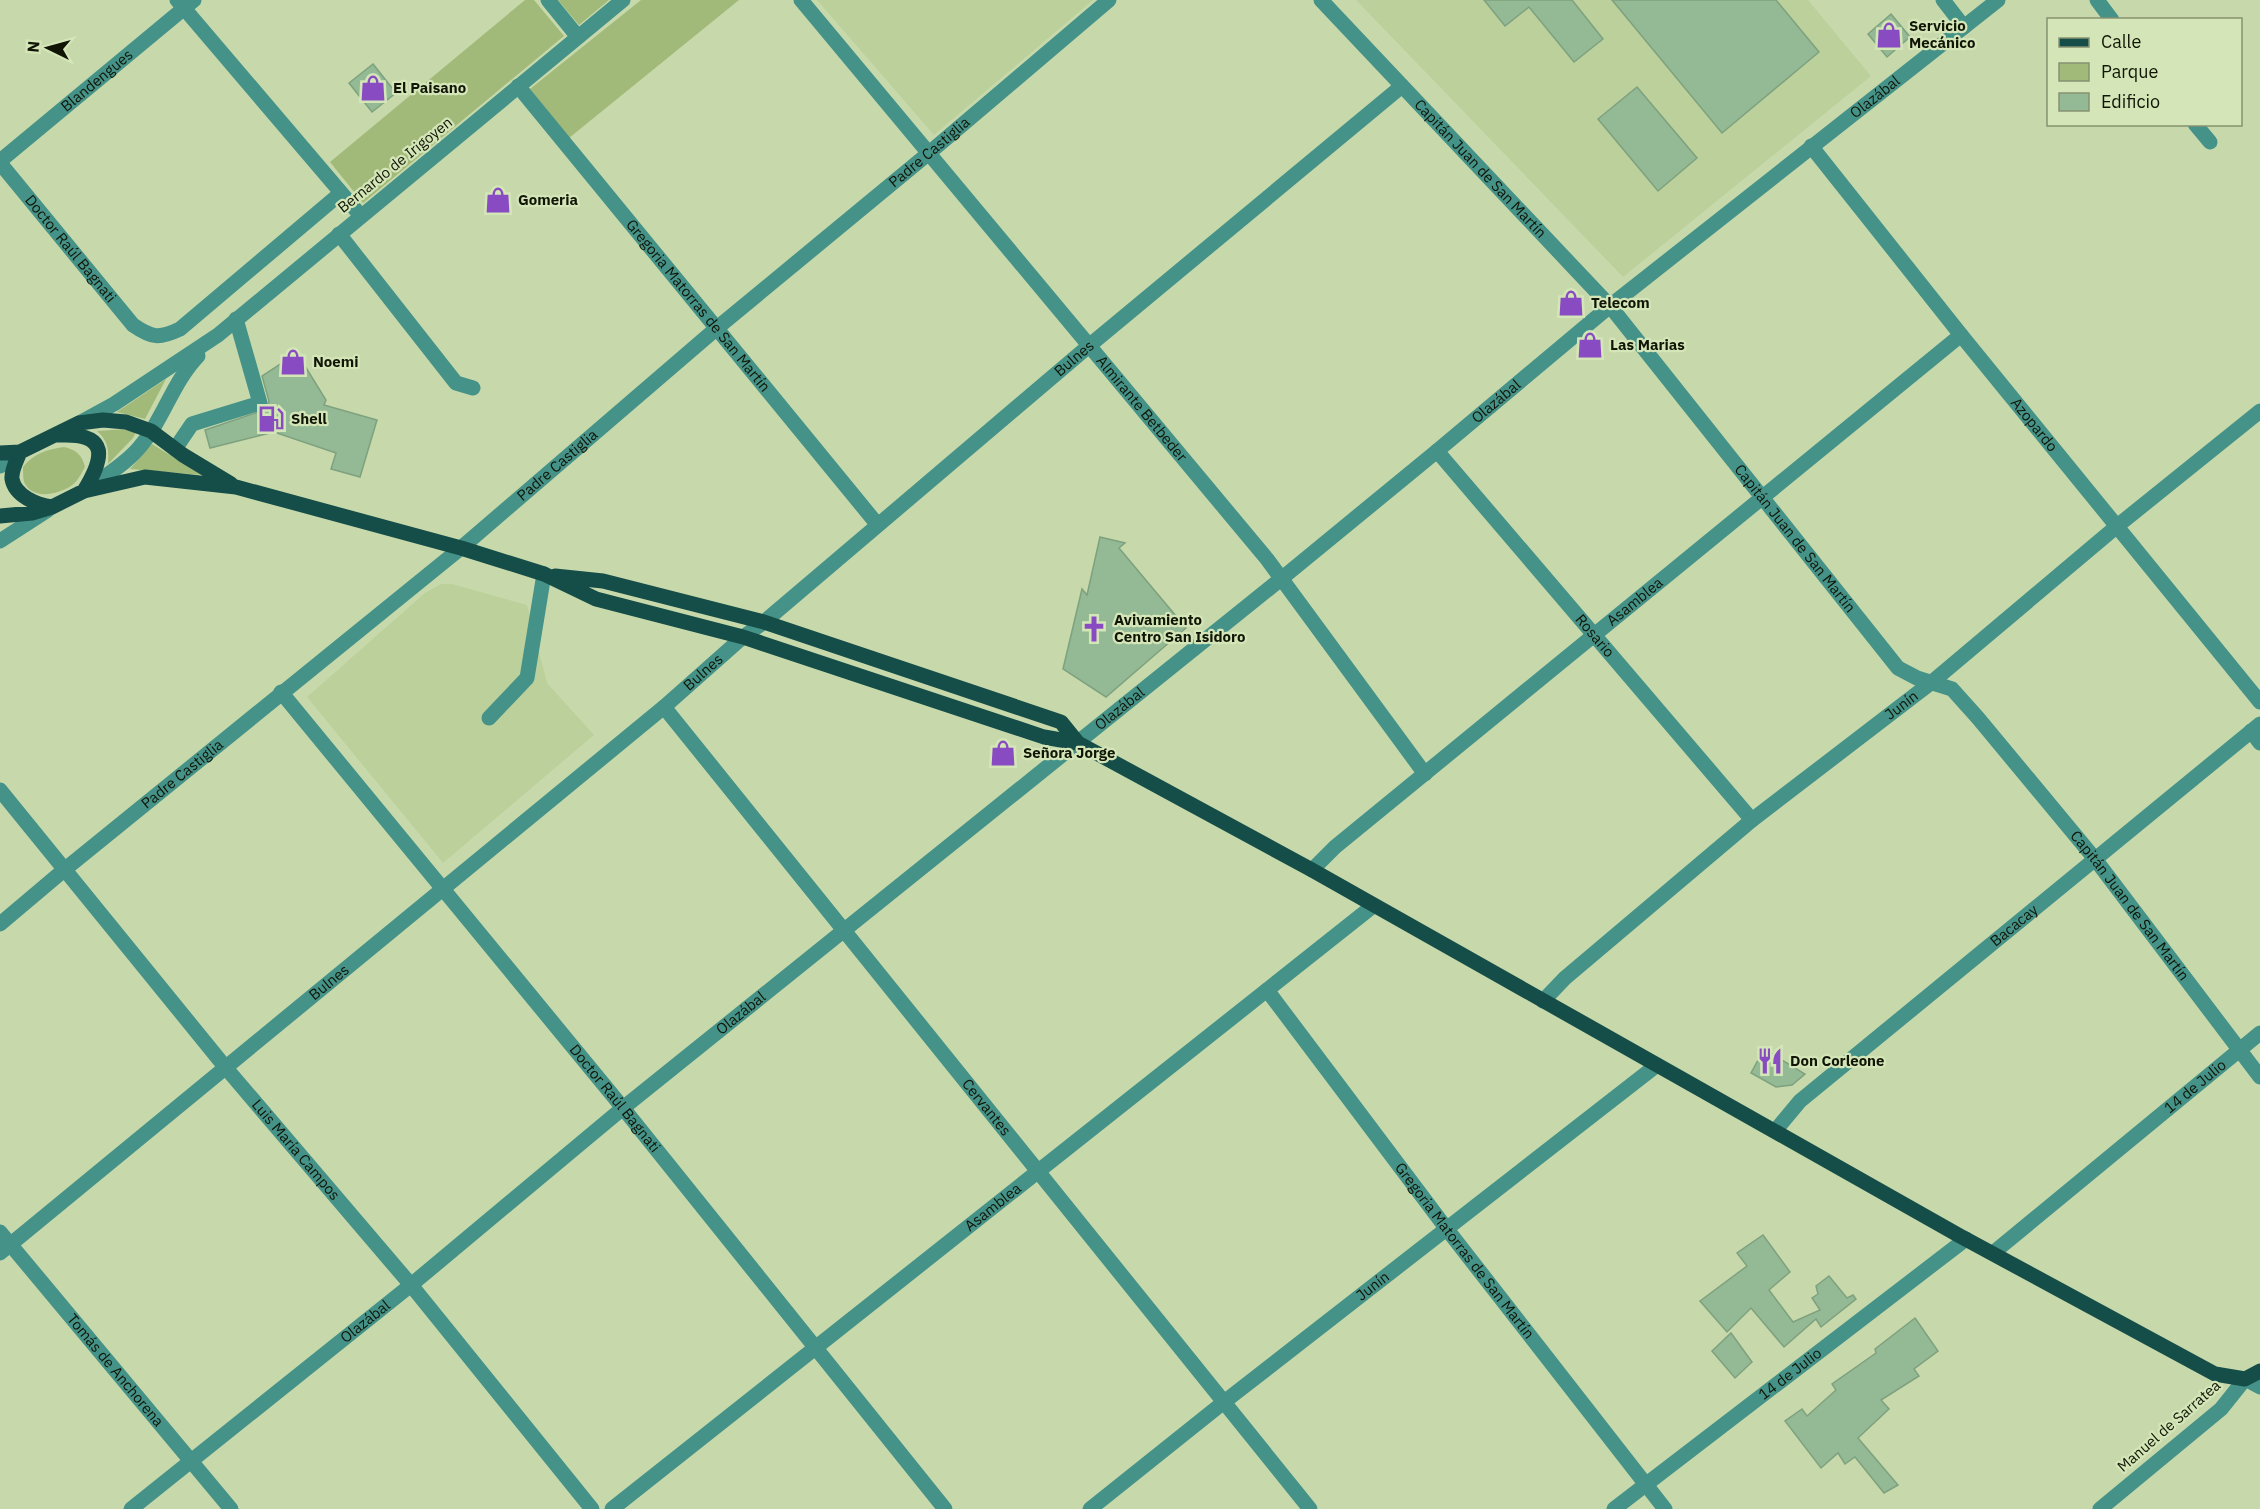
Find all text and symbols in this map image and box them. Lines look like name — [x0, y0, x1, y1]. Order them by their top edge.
place label: Servicio Mecánico — [1909, 16, 1975, 52]
north arrow — [18, 18, 78, 78]
legend — [2047, 18, 2242, 126]
shop icon: Servicio Mecánico — [1874, 20, 1904, 50]
text: Calle — [2101, 30, 2141, 53]
text: N — [23, 40, 44, 53]
street label: Blandengues — [57, 45, 137, 116]
text: Parque — [2101, 60, 2159, 83]
street label: Olazábal — [1846, 71, 1904, 122]
shop icon: El Paisano — [358, 73, 388, 103]
place label: El Paisano — [393, 78, 466, 97]
text: Edificio — [2101, 90, 2160, 113]
street label: Capitán Juan de San Martín — [1411, 95, 1551, 242]
street label: Bernardo de Irigoyen — [333, 112, 456, 217]
street label: Padre Castiglia — [884, 112, 974, 191]
shop icon: Gomeria — [483, 185, 513, 215]
place label: Gomeria — [518, 190, 578, 209]
street label: Doctor Raúl Bagnati — [21, 191, 121, 306]
street label: Gregoria Matorras de San Martín — [622, 215, 775, 395]
shop icon: Telecom — [1556, 288, 1586, 318]
place label: Telecom — [1591, 293, 1650, 312]
shop icon: Las Marias — [1575, 330, 1605, 360]
place label: Las Marias — [1610, 335, 1685, 354]
street label: Bulnes — [1050, 336, 1098, 380]
shop icon: Noemi — [278, 347, 308, 377]
street label: Almirante Betbeder — [1092, 351, 1192, 466]
place label: Noemi — [313, 352, 358, 371]
street label: Olazábal — [1467, 375, 1524, 427]
street label: Azopardo — [2007, 393, 2062, 455]
fuel station icon: Shell — [256, 404, 286, 434]
place label: Shell — [291, 409, 327, 428]
street label: Padre Castiglia — [513, 425, 601, 505]
street label: Capitán Juan de San Martín — [1731, 460, 1860, 616]
street label: Asamblea — [1603, 573, 1667, 630]
place label: Avivamiento Centro San Isidoro — [1114, 610, 1246, 646]
street label: Rosario — [1571, 610, 1619, 661]
church icon: Avivamiento Centro San Isidoro — [1079, 614, 1109, 644]
street label: Bulnes — [679, 649, 727, 694]
street label: Olazábal — [1091, 683, 1148, 734]
street label: Junín — [1881, 686, 1922, 724]
street label: Padre Castiglia — [137, 735, 227, 813]
shop icon: Señora Jorge — [988, 738, 1018, 768]
place label: Señora Jorge — [1023, 743, 1115, 762]
street label: Capitán Juan de San Martín — [2066, 827, 2194, 984]
street label: Bacacay — [1986, 900, 2042, 950]
street label: Bulnes — [305, 960, 353, 1004]
street label: Olazábal — [712, 987, 769, 1039]
street label: Doctor Raúl Bagnati — [566, 1040, 665, 1156]
restaurant icon: Don Corleone — [1755, 1046, 1785, 1076]
place label: Don Corleone — [1790, 1051, 1885, 1070]
street label: 14 de Julio — [2160, 1055, 2230, 1117]
street label: Cervantes — [958, 1075, 1015, 1139]
street label: Luis María Campos — [248, 1095, 345, 1204]
street label: Gregoria Matorras de San Martín — [1391, 1158, 1539, 1342]
street label: Asamblea — [960, 1178, 1025, 1235]
street label: Junín — [1352, 1267, 1393, 1305]
street label: Olazábal — [336, 1296, 394, 1347]
street label: Tomás de Anchorena — [63, 1310, 168, 1430]
street label: 14 de Julio — [1754, 1343, 1825, 1404]
street label: Manuel de Sarratea — [2113, 1376, 2224, 1476]

